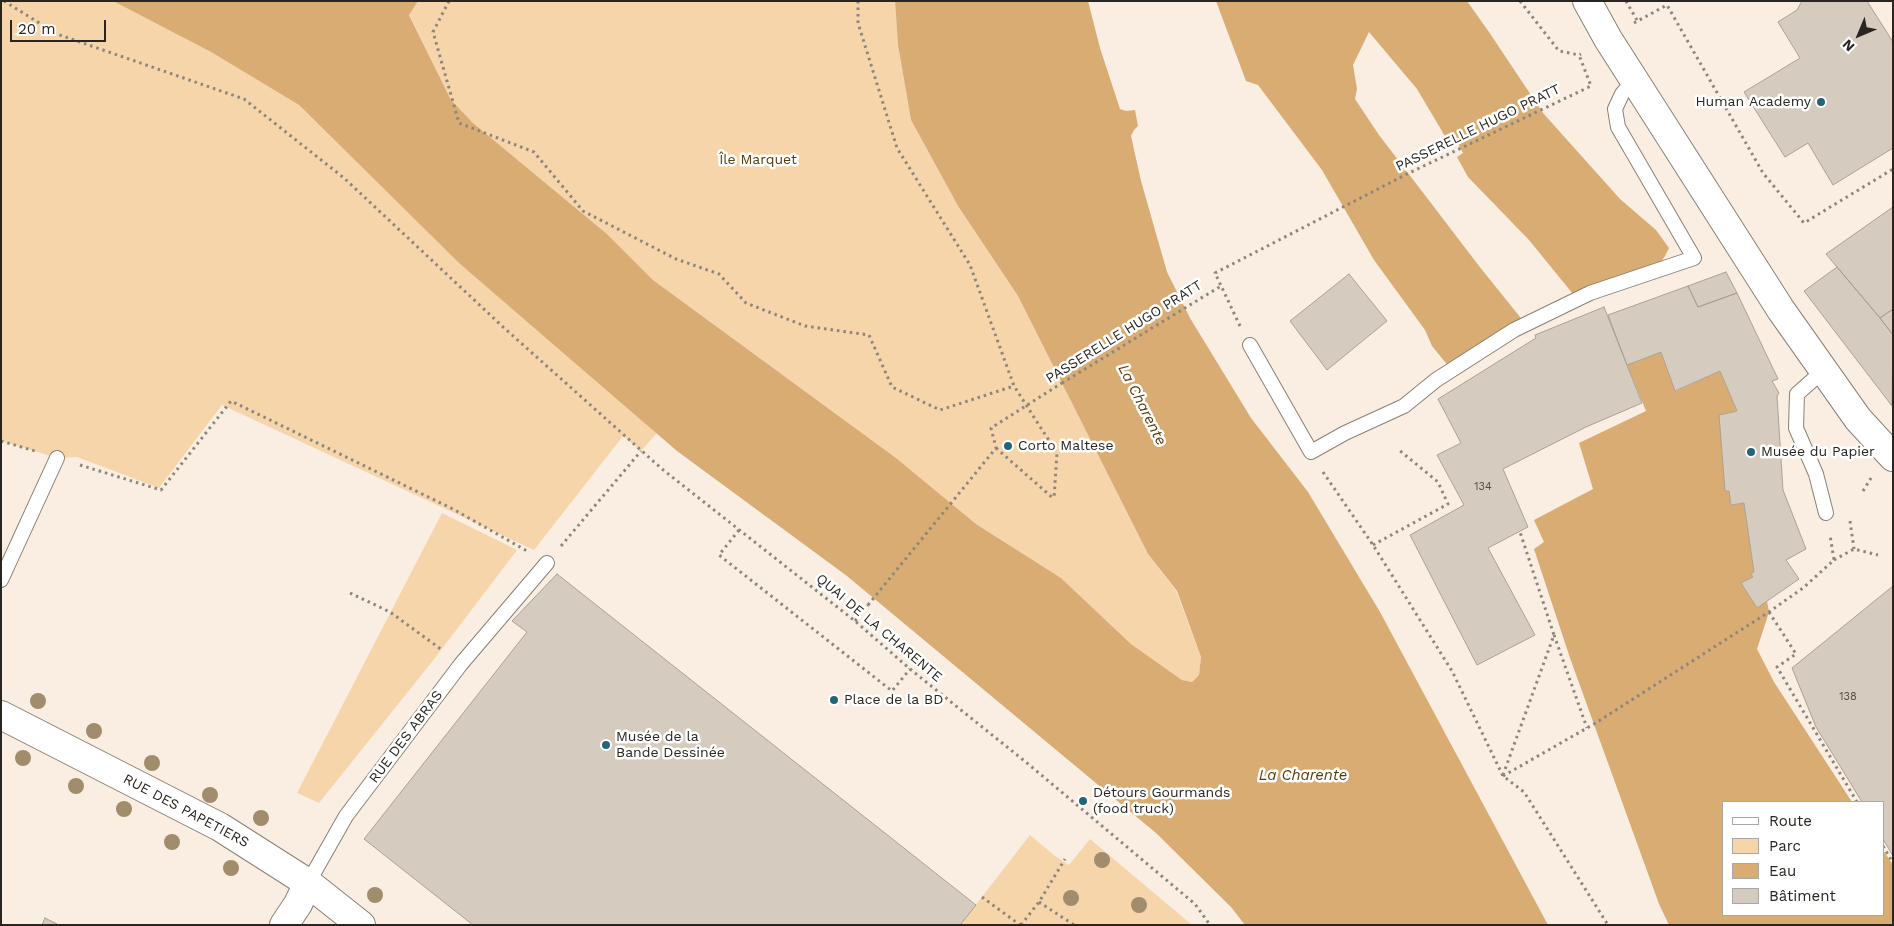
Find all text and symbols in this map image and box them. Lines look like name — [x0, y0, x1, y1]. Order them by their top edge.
scale bar — [12, 10, 109, 42]
north arrow — [1834, 10, 1884, 60]
text: 20 m — [18, 20, 56, 38]
text: N — [1839, 36, 1858, 55]
street label: PASSERELLE HUGO PRATT — [1393, 81, 1563, 175]
place label: Human Academy — [1695, 94, 1811, 110]
marker: Human Academy — [1815, 96, 1827, 108]
park label: Île Marquet — [719, 152, 797, 168]
street label: PASSERELLE HUGO PRATT — [1043, 277, 1205, 387]
water label: La Charente — [1114, 361, 1170, 449]
place label: Corto Maltese — [1018, 438, 1114, 454]
marker: Corto Maltese — [1002, 440, 1014, 452]
place label: Musée du Papier — [1761, 444, 1875, 460]
marker: Musée du Papier — [1745, 446, 1757, 458]
house number: 134 — [1474, 480, 1492, 494]
street label: QUAI DE LA CHARENTE — [813, 570, 945, 686]
street label: RUE DES ABRAS — [366, 687, 446, 787]
house number: 138 — [1839, 690, 1857, 704]
place label: Place de la BD — [844, 692, 943, 708]
marker: Place de la BD — [828, 694, 840, 706]
place label: Musée de la Bande Dessinée — [616, 729, 725, 762]
marker: Musée de la Bande Dessinée — [600, 739, 612, 751]
water label: La Charente — [1259, 767, 1347, 785]
street label: RUE DES PAPETIERS — [120, 771, 252, 851]
place label: Détours Gourmands (food truck) — [1093, 785, 1230, 818]
marker: Détours Gourmands (food truck) — [1077, 795, 1089, 807]
legend — [1722, 801, 1884, 916]
text: Route — [1769, 812, 1812, 830]
text: Parc — [1769, 837, 1801, 855]
text: Eau — [1769, 862, 1796, 880]
text: Bâtiment — [1769, 887, 1836, 905]

